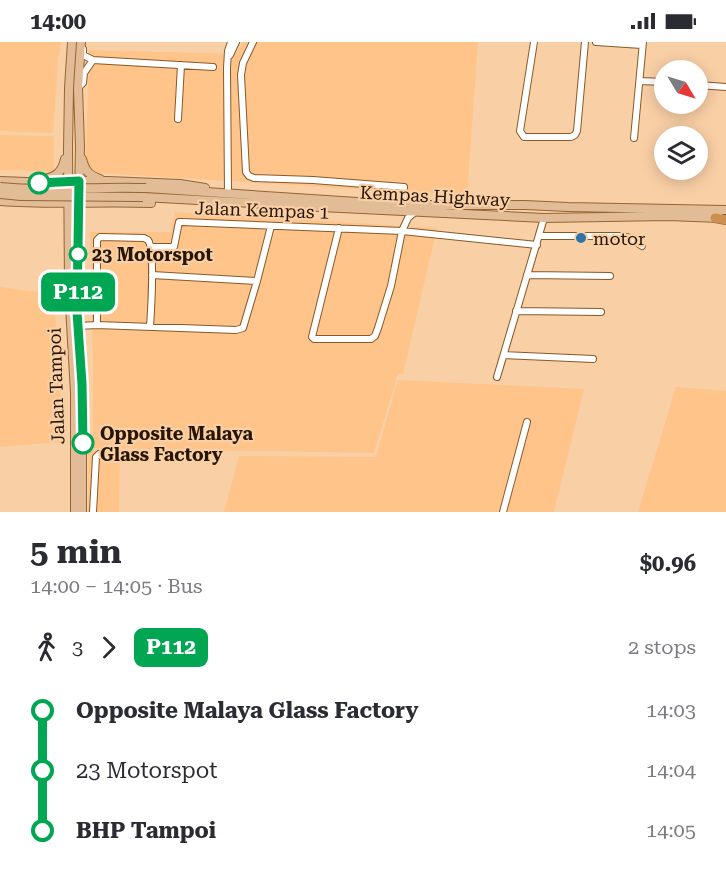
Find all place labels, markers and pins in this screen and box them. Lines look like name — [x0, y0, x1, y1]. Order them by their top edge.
unlabelled marker — [28, 172, 50, 194]
place label: motor — [593, 228, 645, 249]
marker: motor — [574, 231, 588, 245]
place label: 23 Motorspot — [92, 244, 213, 265]
marker: 23 Motorspot — [69, 245, 87, 263]
place label: Opposite Malaya Glass Factory — [100, 423, 253, 465]
marker: Opposite Malaya Glass Factory — [72, 432, 94, 454]

